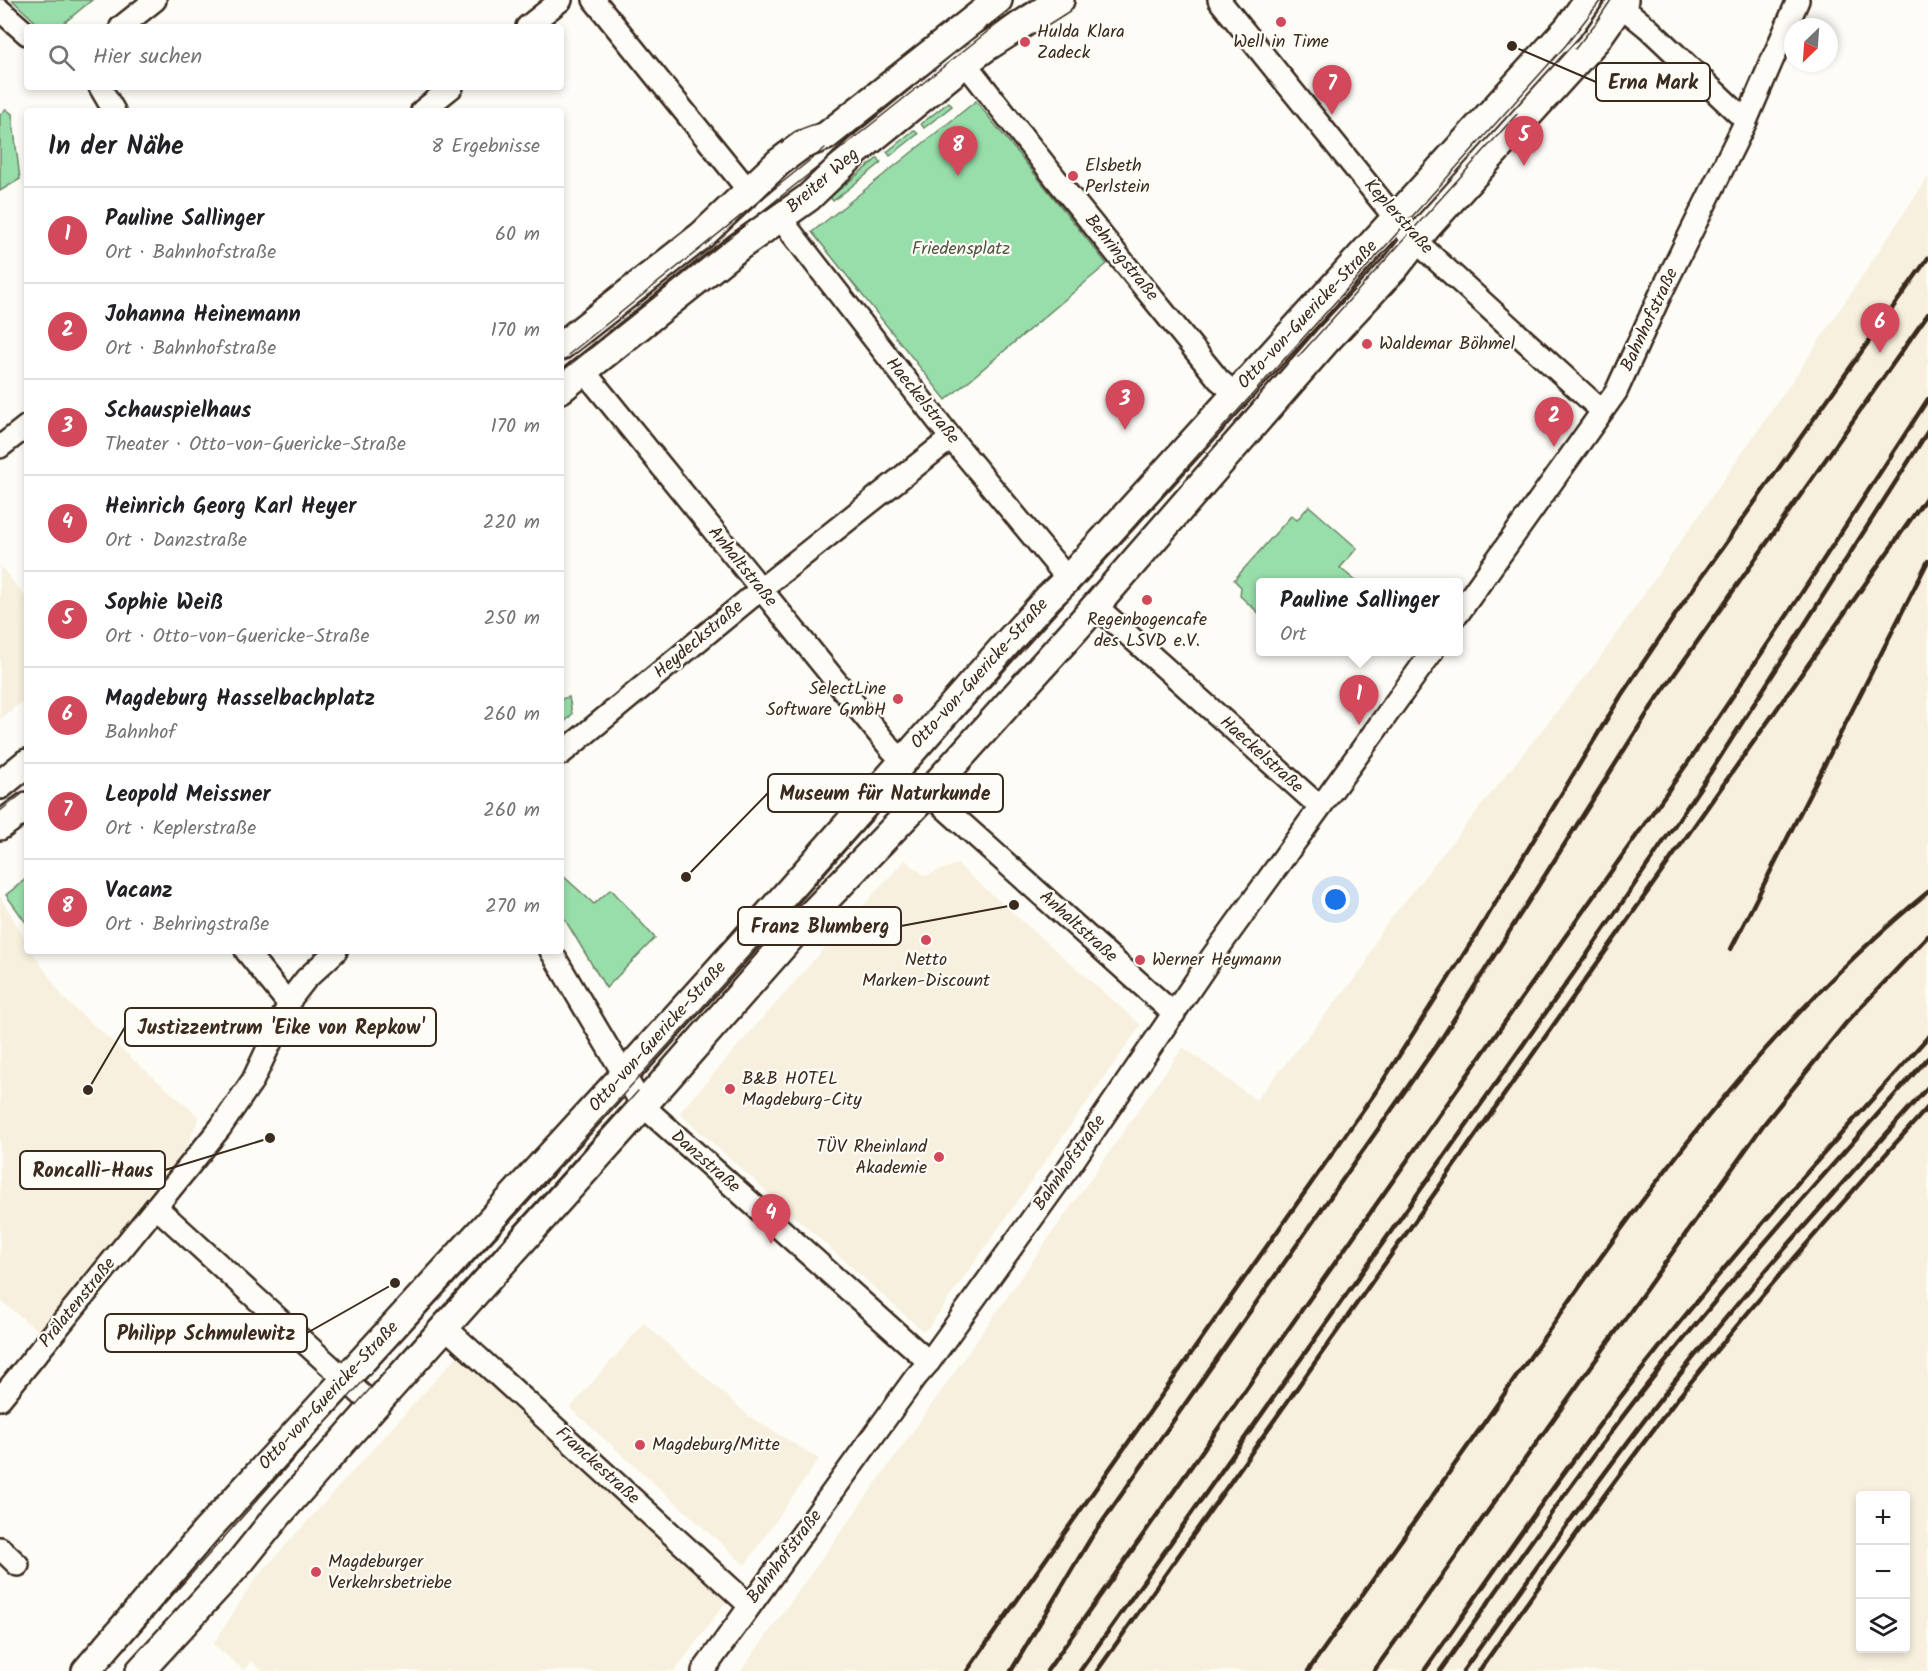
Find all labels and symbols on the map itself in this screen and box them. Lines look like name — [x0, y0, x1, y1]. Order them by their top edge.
marker: Well in Time — [1274, 15, 1288, 29]
place label: Hulda Klara Zadeck — [1037, 18, 1125, 68]
north arrow — [1784, 18, 1838, 72]
place label: Well in Time — [1233, 28, 1329, 57]
marker: Hulda Klara Zadeck — [1018, 35, 1032, 49]
callout: Erna Mark — [1596, 63, 1710, 101]
pin: 7 — [1312, 66, 1352, 115]
text: Erna Mark — [1608, 68, 1699, 100]
pin: 5 — [1504, 116, 1544, 166]
pin: 8 — [938, 126, 978, 176]
street label: Breiter Weg — [780, 141, 866, 221]
place label: Elsbeth Perlstein — [1085, 152, 1150, 202]
marker: Elsbeth Perlstein — [1066, 169, 1080, 183]
street label: Keplerstraße — [1356, 173, 1440, 261]
street label: Behringstraße — [1077, 208, 1165, 308]
street label: Otto-von-Guericke-Straße — [1231, 234, 1385, 396]
park label: Friedensplatz — [912, 235, 1010, 264]
street label: Bahnhofstraße — [1613, 263, 1687, 377]
pin: 6 — [1860, 304, 1900, 353]
place label: Waldemar Böhmel — [1379, 330, 1516, 359]
marker: Waldemar Böhmel — [1360, 337, 1374, 351]
street label: Haeckelstraße — [878, 351, 966, 451]
pin: 3 — [1106, 380, 1144, 430]
pin: 2 — [1534, 398, 1574, 447]
street label: Anhaltstraße — [700, 520, 784, 614]
street label: Otto-von-Guericke-Straße — [904, 592, 1056, 756]
marker: Regenbogencafe des LSVD e.V. — [1140, 593, 1154, 607]
street label: Heydeckstraße — [648, 594, 750, 686]
place label: Regenbogencafe des LSVD e.V. — [1087, 606, 1207, 656]
place label: SelectLine Software GmbH — [766, 675, 886, 725]
pin: 1 — [1340, 676, 1378, 725]
marker: SelectLine Software GmbH — [891, 692, 905, 706]
street label: Haeckelstraße — [1212, 709, 1310, 801]
callout: Museum für Naturkunde — [768, 774, 1003, 812]
text: Museum für Naturkunde — [780, 779, 991, 811]
street label: Anhaltstraße — [1032, 884, 1124, 970]
your location — [1321, 885, 1350, 914]
callout: Franz Blumberg — [738, 907, 901, 945]
text: Franz Blumberg — [751, 912, 889, 944]
marker: Netto Marken-Discount — [919, 933, 933, 947]
place label: Netto Marken-Discount — [862, 946, 991, 996]
place label: Werner Heymann — [1152, 946, 1282, 975]
marker: Werner Heymann — [1133, 953, 1147, 967]
street label: Otto-von-Guericke-Straße — [582, 955, 734, 1119]
callout: Justizzentrum 'Eike von Repkow' — [125, 1008, 436, 1046]
text: Justizzentrum 'Eike von Repkow' — [137, 1013, 426, 1045]
place label: B&B HOTEL Magdeburg-City — [742, 1065, 862, 1115]
marker: B&B HOTEL Magdeburg-City — [723, 1082, 737, 1096]
street label: Bahnhofstraße — [1026, 1109, 1114, 1217]
street label: Danzstraße — [663, 1123, 747, 1201]
place label: TÜV Rheinland Akademie — [816, 1133, 928, 1183]
marker: TÜV Rheinland Akademie — [932, 1150, 946, 1164]
callout: Roncalli-Haus — [20, 1151, 165, 1189]
text: Roncalli-Haus — [33, 1156, 154, 1188]
pin: 4 — [752, 1194, 790, 1244]
street label: Prälatenstraße — [32, 1251, 124, 1355]
callout: Philipp Schmulewitz — [105, 1314, 307, 1352]
street label: Otto-von-Guericke-Straße — [252, 1315, 406, 1477]
text: Philipp Schmulewitz — [117, 1319, 295, 1351]
street label: Franckestraße — [548, 1420, 646, 1512]
place label: Magdeburg/Mitte — [652, 1431, 780, 1460]
marker: Magdeburg/Mitte — [633, 1438, 647, 1452]
street label: Bahnhofstraße — [740, 1504, 830, 1610]
place label: Magdeburger Verkehrsbetriebe — [328, 1548, 452, 1598]
marker: Magdeburger Verkehrsbetriebe — [309, 1565, 323, 1579]

